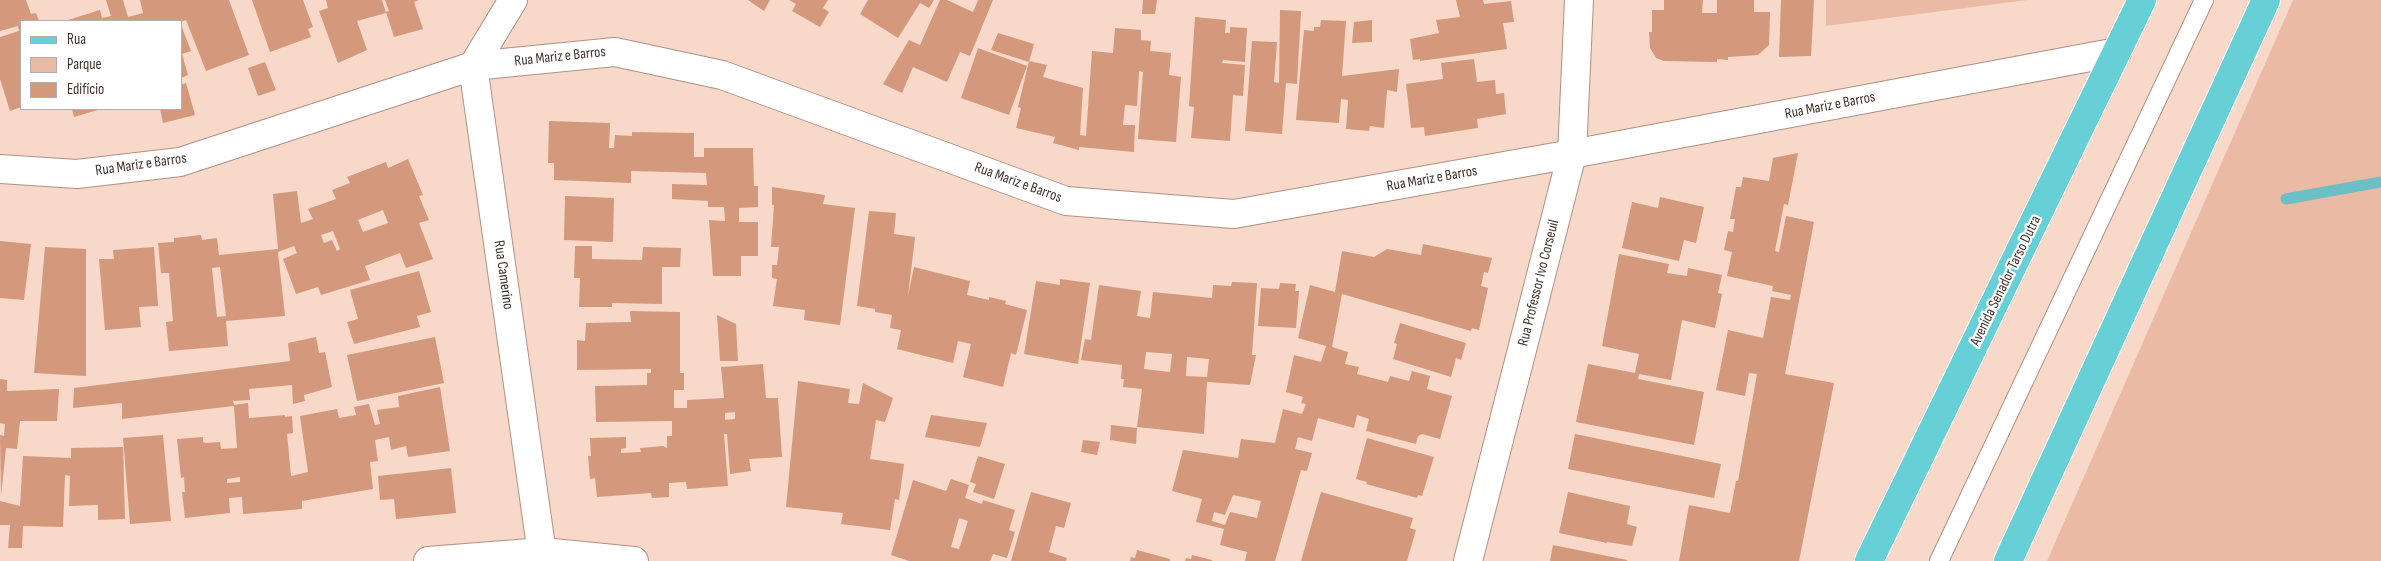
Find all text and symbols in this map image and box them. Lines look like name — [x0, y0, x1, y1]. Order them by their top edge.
legend — [20, 20, 182, 110]
text: Rua — [67, 30, 86, 49]
street label: Rua Mariz e Barros — [513, 43, 607, 71]
text: Parque — [67, 55, 102, 74]
text: Edifício — [67, 80, 104, 99]
street label: Rua Mariz e Barros — [1783, 88, 1877, 124]
street label: Rua Mariz e Barros — [94, 150, 188, 180]
street label: Rua Mariz e Barros — [972, 159, 1064, 207]
street label: Rua Mariz e Barros — [1385, 162, 1479, 196]
street label: Avenida Senador Tarso Dutra — [1967, 213, 2045, 349]
street label: Rua Professor Ivo Corseuil — [1515, 218, 1563, 348]
street label: Rua Camerino — [489, 239, 517, 311]

